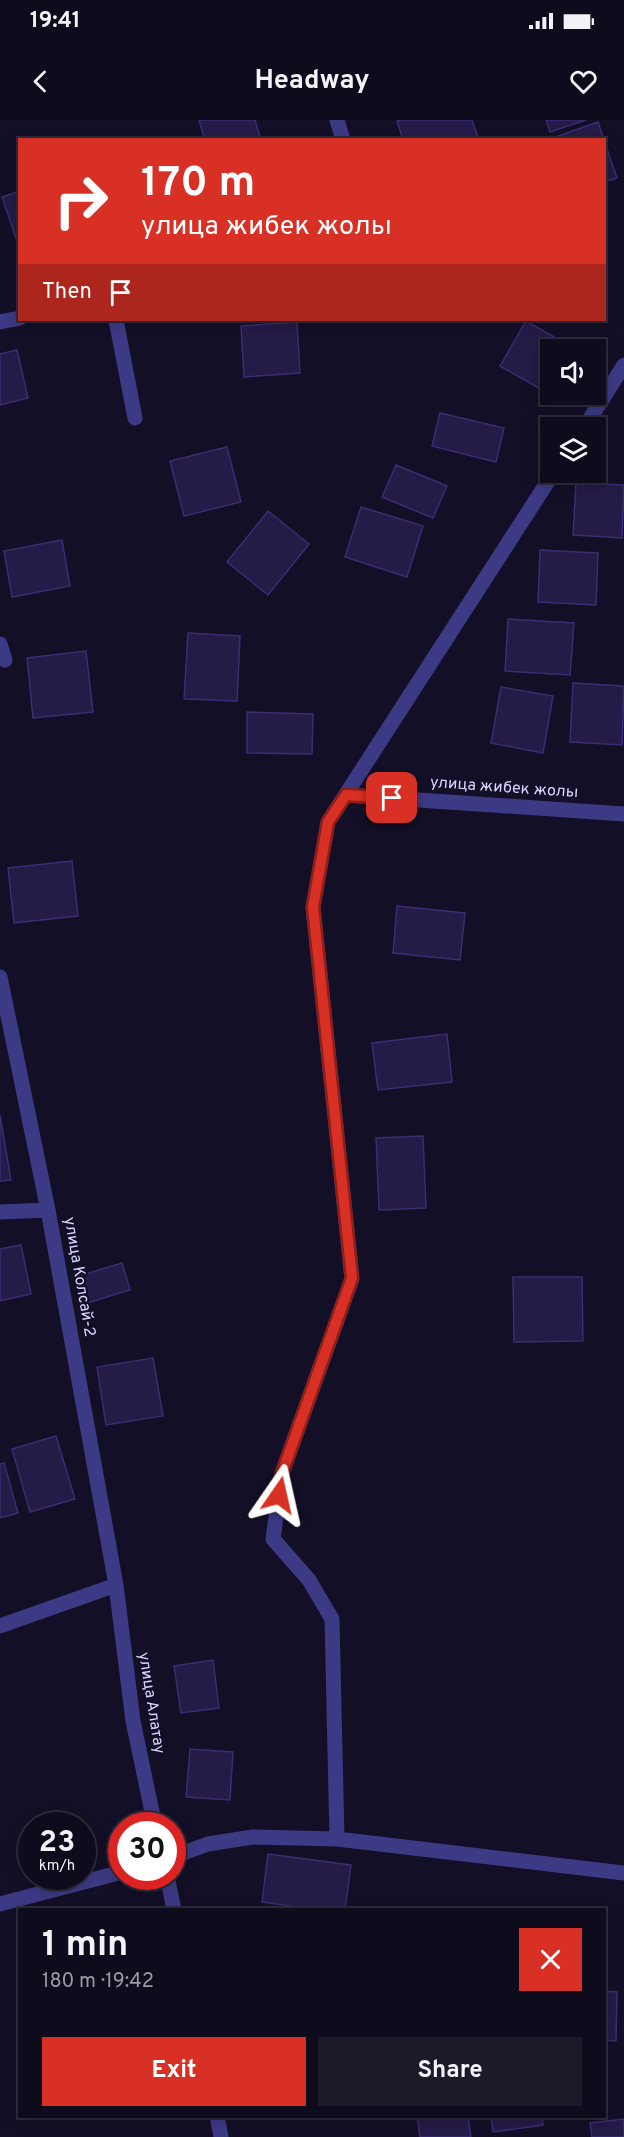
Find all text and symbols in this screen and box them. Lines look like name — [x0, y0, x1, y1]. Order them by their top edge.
text: 19:41 — [30, 8, 81, 35]
text: Headway — [254, 64, 370, 98]
icon: back — [24, 65, 57, 98]
icon: heart — [567, 65, 600, 98]
text: 170 m — [141, 158, 255, 211]
icon: right — [42, 162, 120, 240]
text: улица жибек жолы — [141, 210, 392, 244]
icon: arrive — [104, 276, 137, 309]
text: Then — [42, 279, 92, 306]
map controls — [540, 339, 606, 483]
button: sound — [540, 339, 606, 405]
button: layers — [540, 417, 606, 483]
pin — [366, 772, 417, 823]
street label: улица жибек жолы — [429, 773, 579, 803]
icon: arrive — [375, 781, 408, 814]
street label: улица Колсай-2 — [59, 1216, 99, 1338]
position arrow — [247, 1463, 311, 1527]
street label: улица Алатау — [133, 1651, 169, 1755]
speed limit sign: 30 — [108, 1812, 186, 1890]
text: 23 — [39, 1825, 75, 1862]
text: km/h — [39, 1857, 75, 1876]
text: 1 min — [42, 1923, 128, 1969]
button: close — [519, 1928, 582, 1991]
text: 180 m · 19:42 — [42, 1969, 154, 1995]
button: Exit — [42, 2037, 306, 2106]
button: Share — [318, 2037, 582, 2106]

